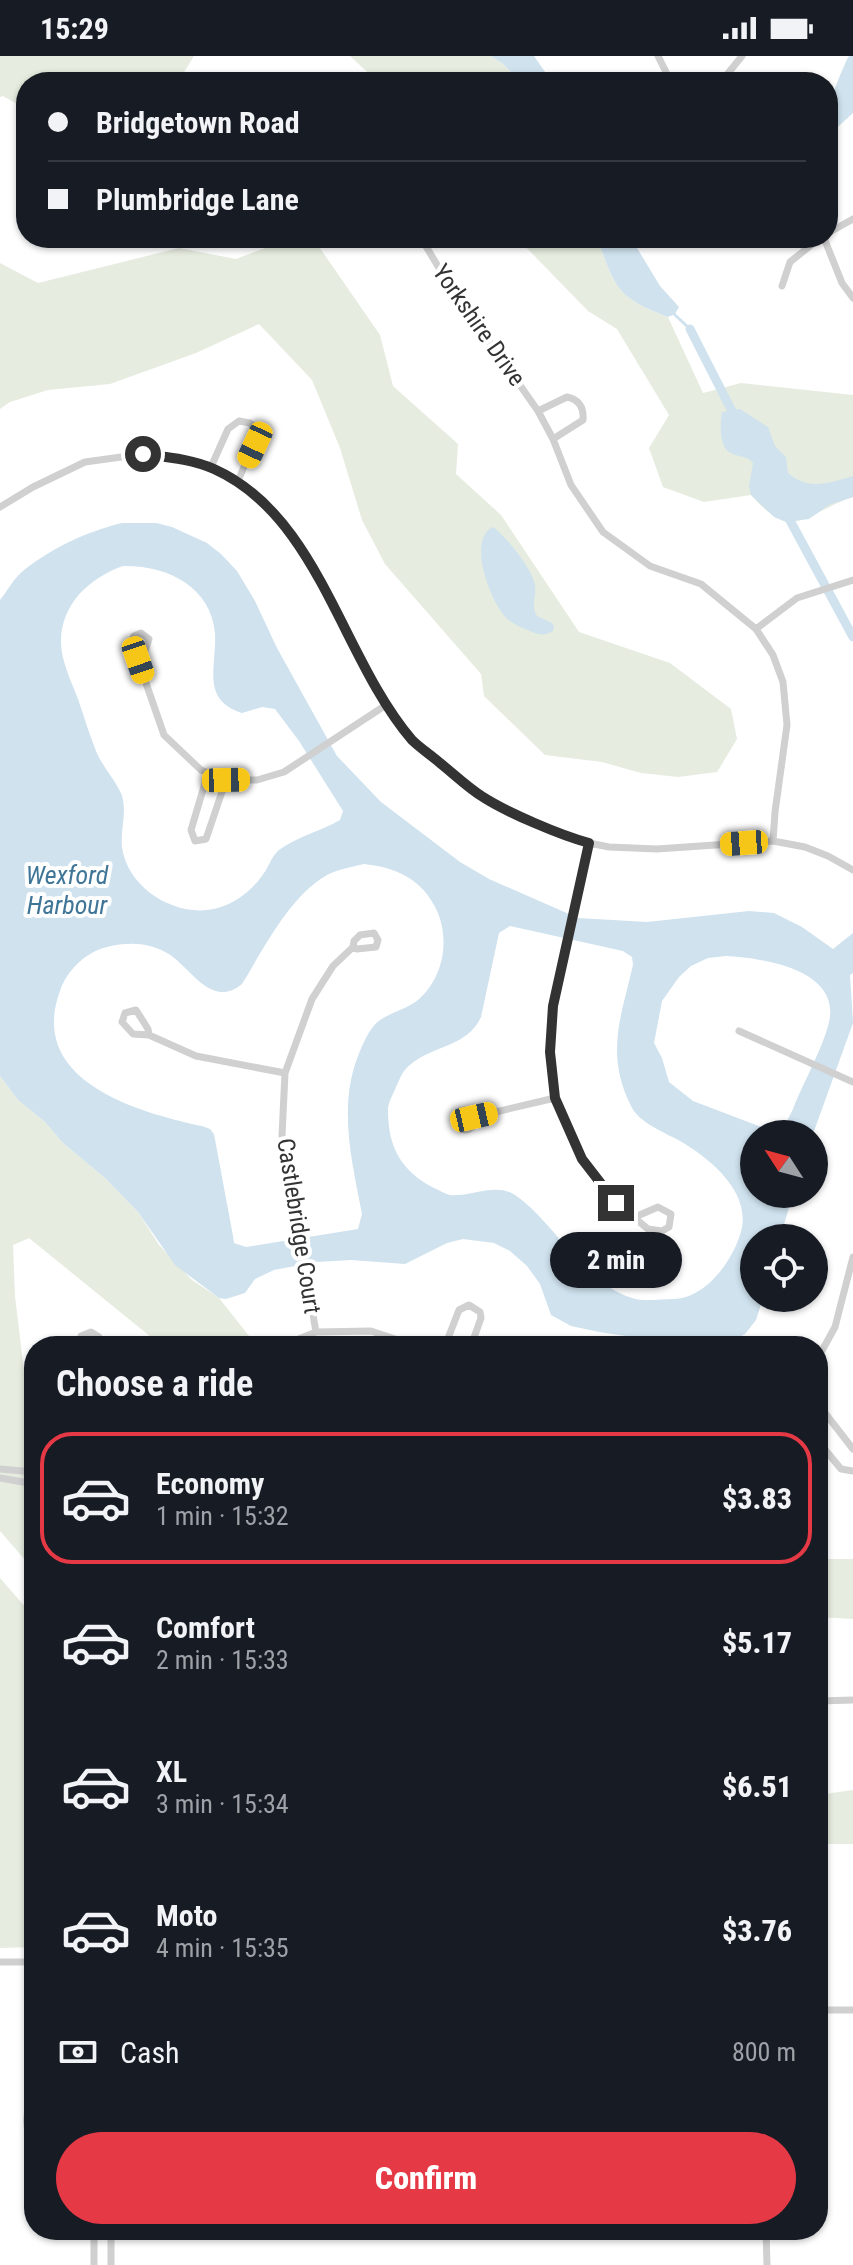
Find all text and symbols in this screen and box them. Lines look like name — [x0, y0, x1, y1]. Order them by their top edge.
text: 15:29 — [40, 11, 109, 46]
text: Bridgetown Road — [96, 105, 300, 140]
text: Plumbridge Lane — [96, 182, 299, 217]
street label: Yorkshire Drive — [427, 259, 531, 391]
car — [234, 418, 276, 472]
route start — [125, 436, 161, 472]
car — [119, 633, 157, 687]
car — [202, 768, 250, 792]
car — [719, 829, 769, 857]
water label: Wexford Harbour — [26, 860, 109, 920]
car — [448, 1100, 500, 1134]
north arrow — [740, 1120, 828, 1208]
map controls — [740, 1120, 828, 1312]
street label: Castlebridge Court — [271, 1136, 327, 1316]
route end — [598, 1185, 634, 1221]
button: locate — [740, 1224, 828, 1312]
callout: 2 min — [550, 1231, 682, 1287]
text: 2 min — [587, 1245, 645, 1275]
text: Choose a ride — [56, 1363, 253, 1405]
icon: car — [60, 1462, 132, 1534]
text: Economy — [156, 1466, 264, 1501]
text: $3.83 — [722, 1481, 792, 1516]
text: 1 min · 15:32 — [156, 1501, 289, 1531]
icon: car — [60, 1606, 132, 1678]
text: Comfort — [156, 1610, 255, 1645]
text: $5.17 — [722, 1625, 792, 1660]
text: 2 min · 15:33 — [156, 1645, 289, 1675]
icon: car — [60, 1750, 132, 1822]
text: XL — [156, 1754, 187, 1789]
text: $6.51 — [722, 1769, 792, 1804]
text: 3 min · 15:34 — [156, 1789, 289, 1819]
icon: car — [60, 1894, 132, 1966]
text: Moto — [156, 1898, 217, 1933]
text: $3.76 — [722, 1913, 792, 1948]
text: 4 min · 15:35 — [156, 1933, 289, 1963]
icon: cash — [56, 2030, 100, 2074]
text: Cash — [120, 2035, 180, 2070]
text: 800 m — [732, 2037, 796, 2067]
button: Confirm — [56, 2132, 796, 2224]

